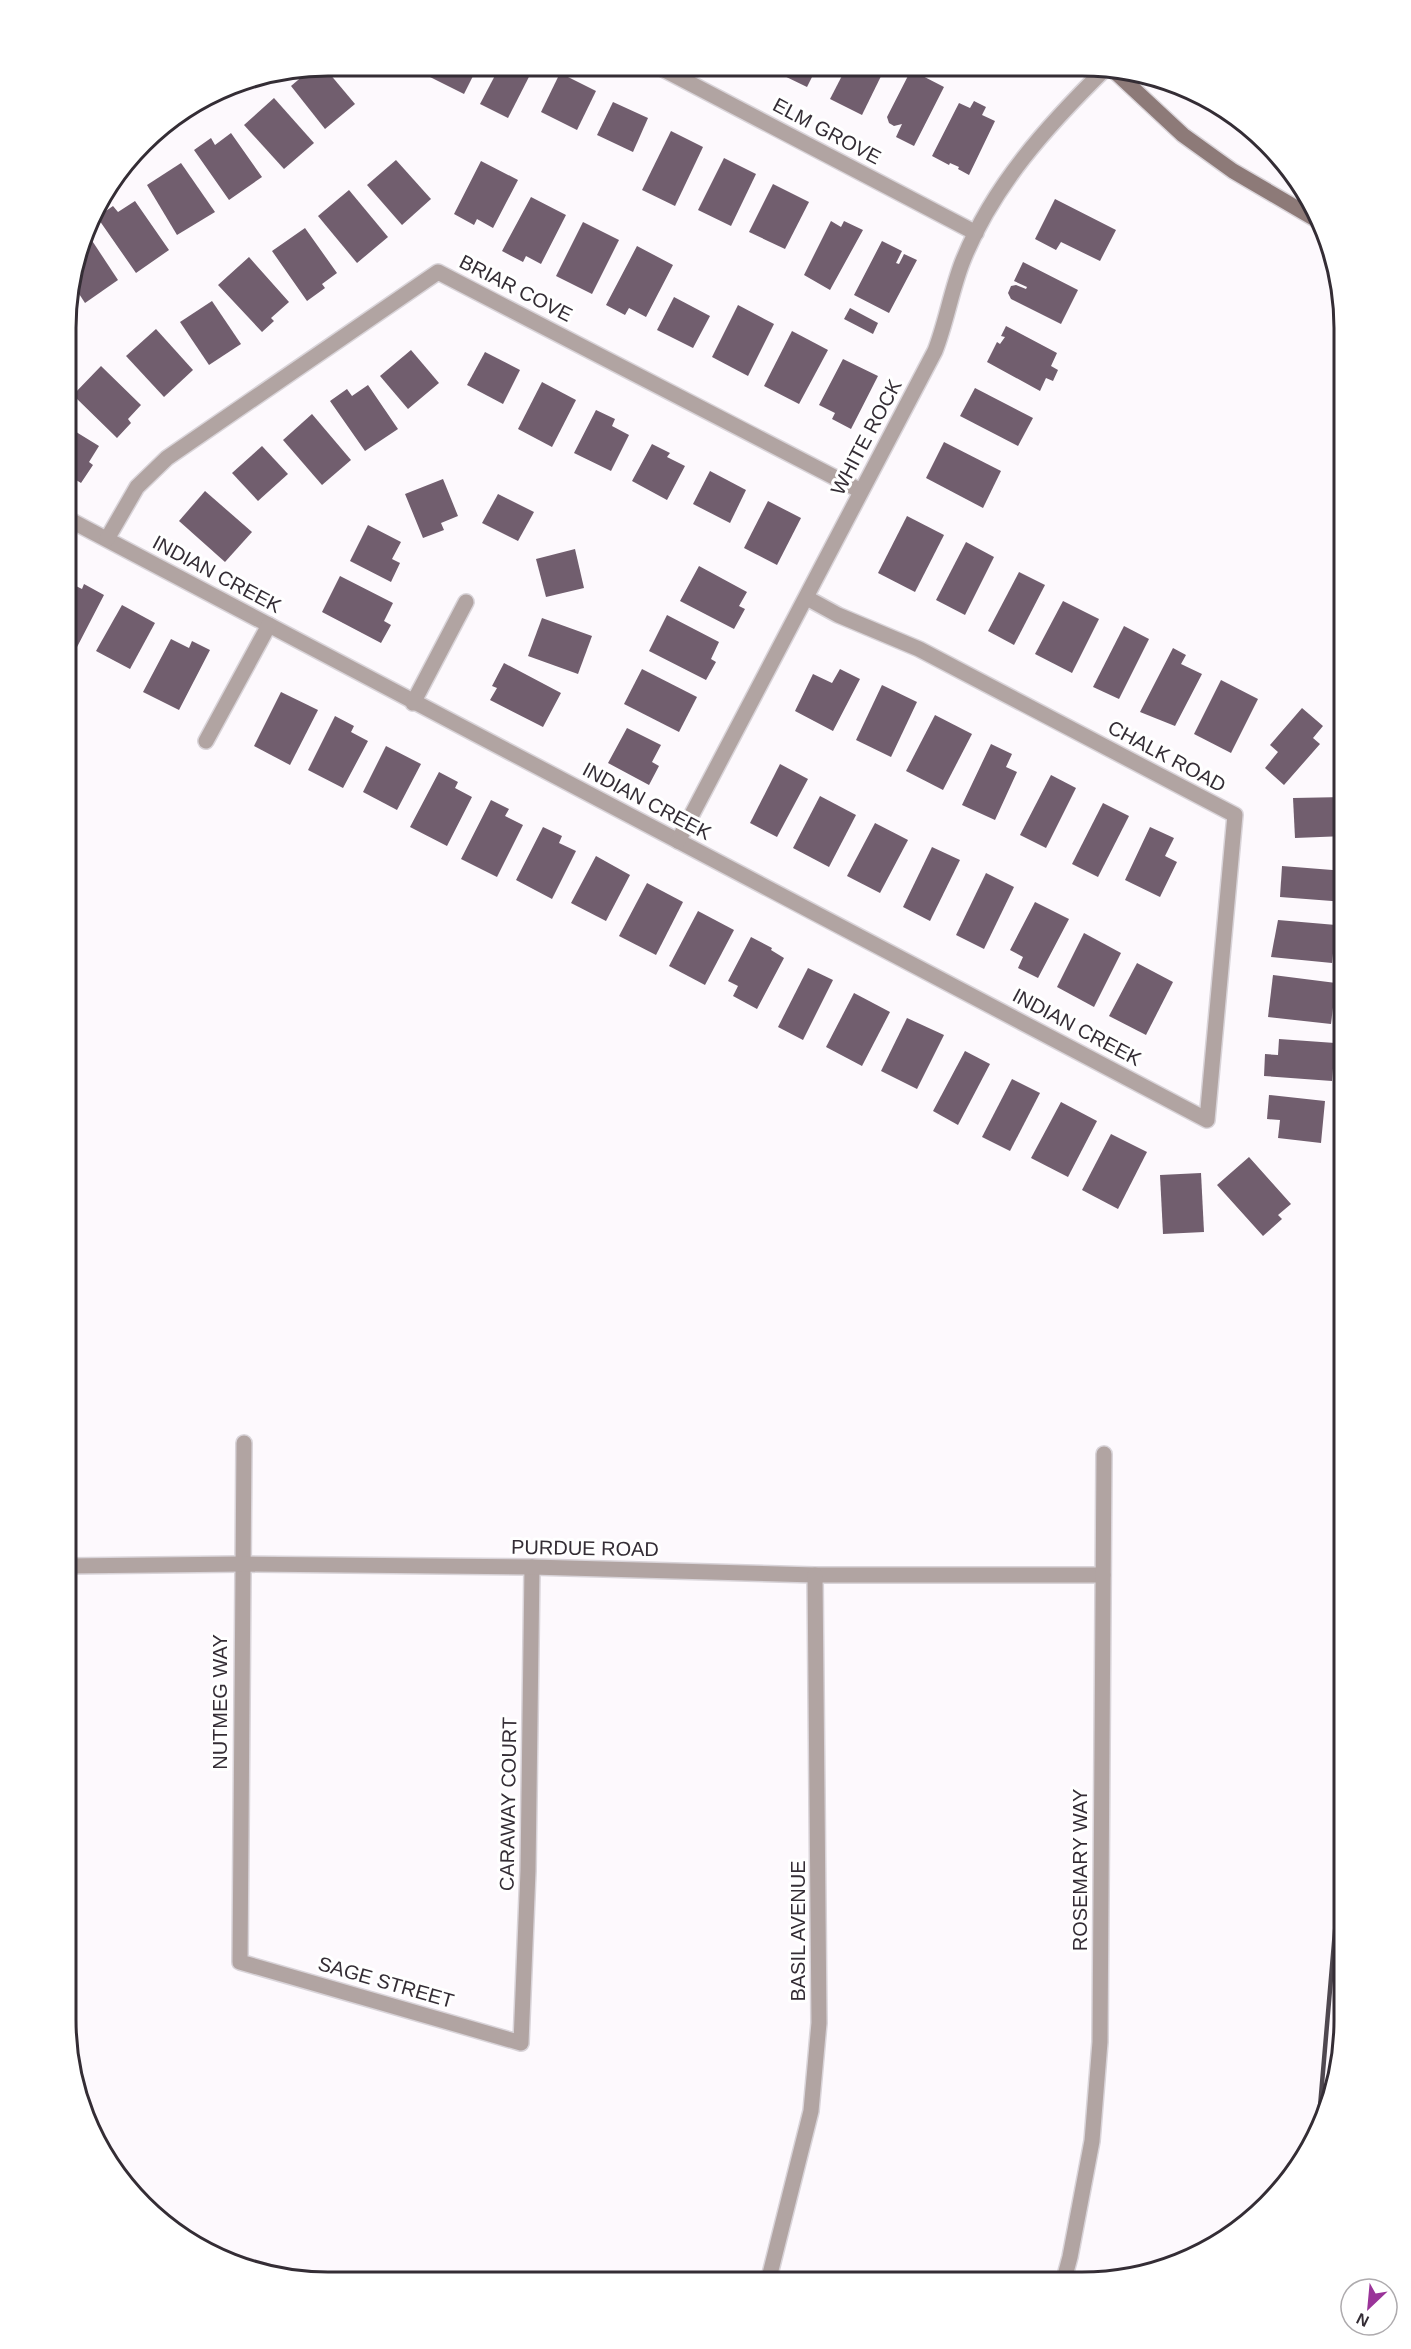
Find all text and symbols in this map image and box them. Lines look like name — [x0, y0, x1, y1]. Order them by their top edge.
street label: ELM GROVE — [769, 93, 885, 169]
street label: BRIAR COVE — [456, 250, 576, 326]
street label: WHITE ROCK — [826, 375, 906, 499]
street label: INDIAN CREEK — [149, 531, 286, 617]
street label: CHALK ROAD — [1104, 716, 1230, 796]
street label: INDIAN CREEK — [579, 758, 716, 844]
street label: INDIAN CREEK — [1009, 984, 1146, 1070]
street label: PURDUE ROAD — [511, 1536, 659, 1560]
street label: NUTMEG WAY — [209, 1634, 231, 1770]
street label: CARAWAY COURT — [495, 1717, 521, 1891]
street label: ROSEMARY WAY — [1069, 1789, 1091, 1951]
street label: BASIL AVENUE — [787, 1860, 809, 2002]
street label: SAGE STREET — [316, 1952, 456, 2012]
north arrow — [1339, 2277, 1399, 2337]
text: N — [1354, 2310, 1372, 2330]

